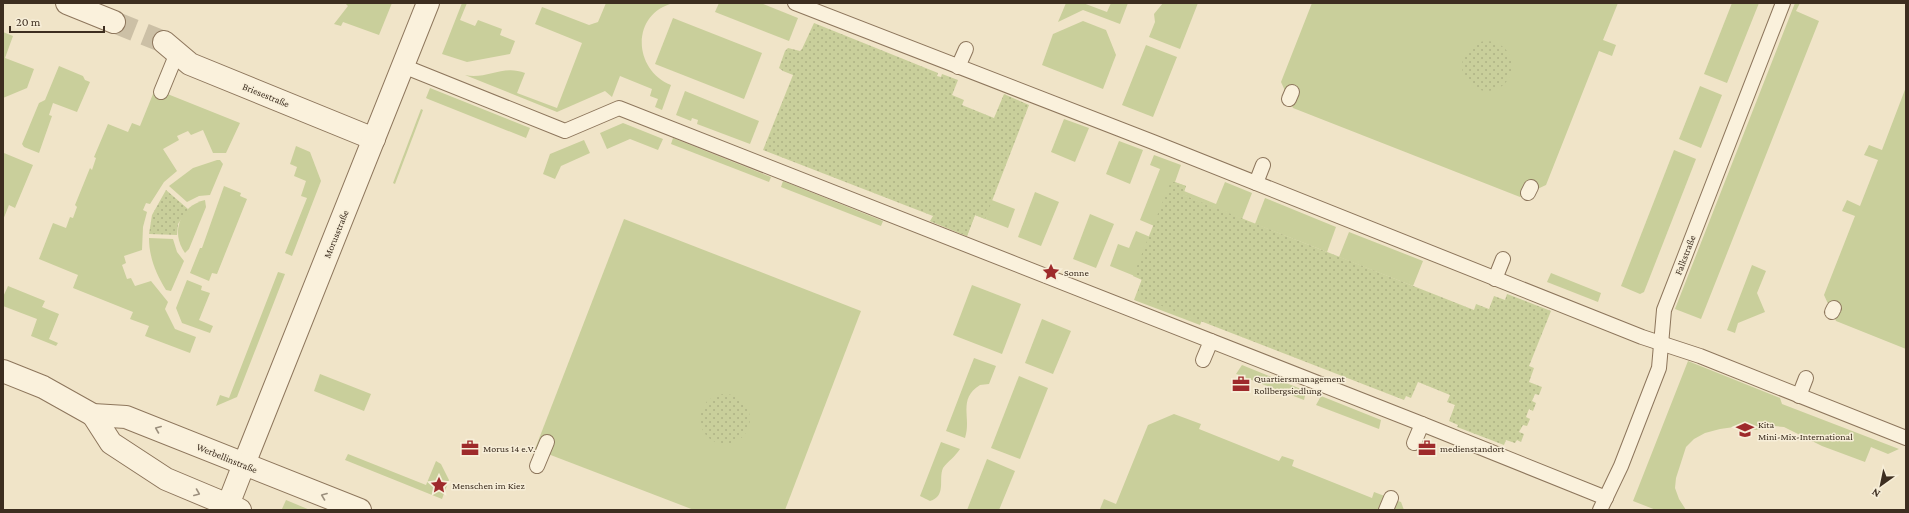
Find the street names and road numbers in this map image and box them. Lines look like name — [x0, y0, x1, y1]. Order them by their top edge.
street label: Briesestraße — [241, 81, 292, 110]
street label: Morusstraße — [321, 208, 351, 260]
street label: Falkstraße — [1672, 233, 1698, 277]
street label: Werbellinstraße — [195, 441, 260, 475]

